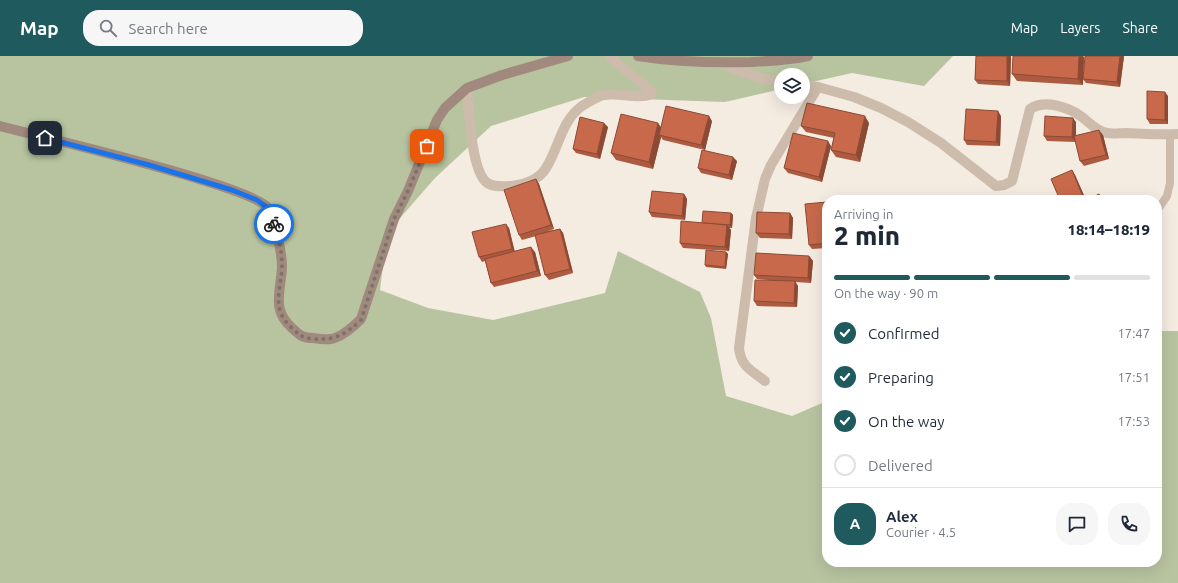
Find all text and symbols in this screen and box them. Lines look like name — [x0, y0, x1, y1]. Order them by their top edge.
search box — [83, 10, 363, 46]
text: Map — [20, 17, 59, 39]
icon: search — [97, 17, 119, 39]
text: Search here — [129, 20, 208, 37]
text: Map — [1011, 20, 1038, 36]
text: Layers — [1060, 20, 1100, 36]
text: Share — [1122, 20, 1158, 36]
map controls — [774, 68, 810, 104]
button: layers — [774, 68, 810, 104]
pin — [28, 121, 62, 155]
icon: home — [34, 127, 56, 149]
pin — [410, 129, 444, 163]
icon: bag — [416, 135, 438, 157]
courier — [254, 204, 294, 244]
text: Arriving in — [834, 207, 893, 221]
icon: bike — [263, 213, 285, 235]
text: 2 min — [834, 221, 900, 250]
text: 18:14–18:19 — [1067, 221, 1150, 238]
text: On the way · 90 m — [834, 286, 938, 300]
icon: check — [834, 322, 856, 344]
text: Confirmed — [868, 325, 940, 342]
text: 17:47 — [1117, 326, 1150, 340]
icon: check — [834, 366, 856, 388]
text: Preparing — [868, 369, 934, 386]
text: 17:51 — [1117, 370, 1150, 384]
icon: check — [834, 410, 856, 432]
text: On the way — [868, 413, 944, 430]
text: 17:53 — [1117, 414, 1150, 428]
text: Delivered — [868, 457, 933, 474]
button: chat — [1056, 503, 1098, 545]
button: phone — [1108, 503, 1150, 545]
text: Alex — [886, 508, 918, 525]
text: A — [850, 515, 860, 532]
text: Courier · 4.5 — [886, 525, 956, 539]

